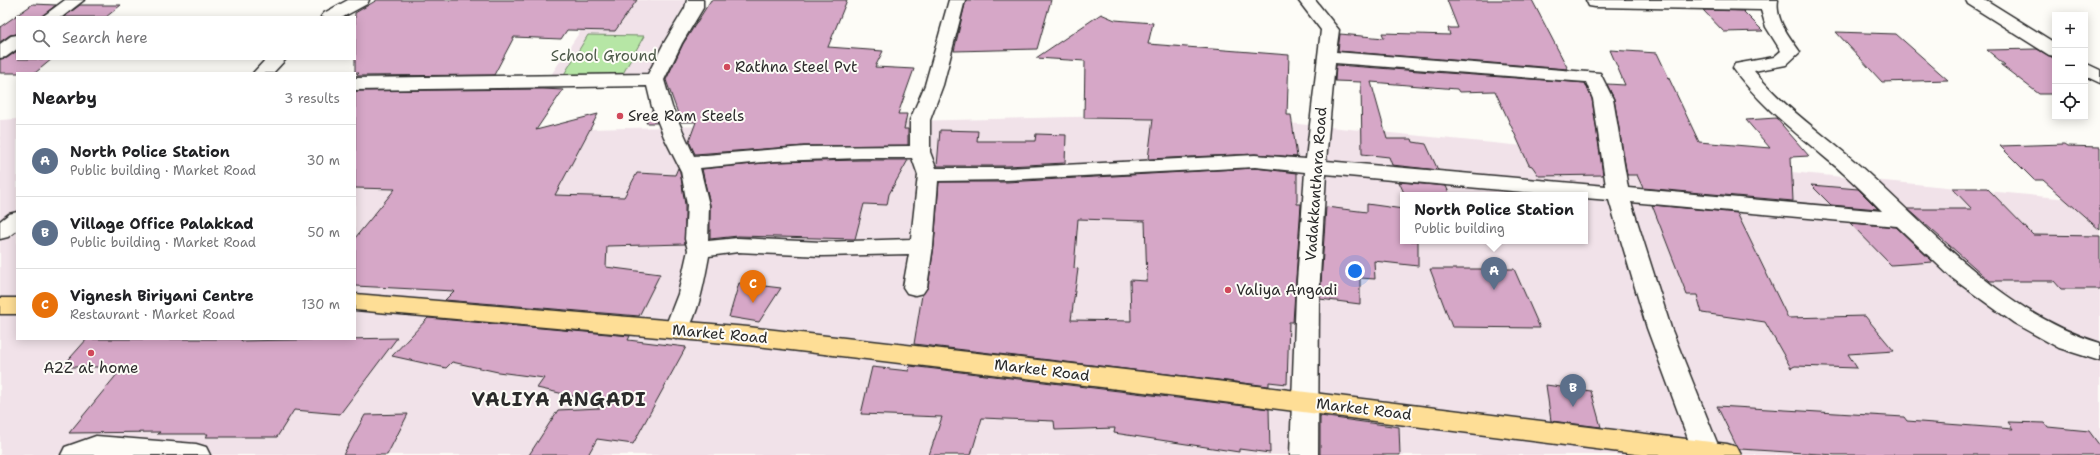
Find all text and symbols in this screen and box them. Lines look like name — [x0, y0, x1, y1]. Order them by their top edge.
map controls — [2052, 12, 2088, 120]
button: + — [2052, 12, 2088, 48]
search box — [16, 16, 356, 60]
icon: search — [30, 27, 52, 49]
text: Search here — [62, 28, 148, 48]
park label: School Ground — [551, 46, 658, 66]
button: − — [2052, 48, 2088, 84]
place label: Rathna Steel Pvt — [735, 57, 857, 77]
marker: Rathna Steel Pvt — [722, 62, 732, 72]
button: locate — [2052, 84, 2088, 120]
text: Nearby — [32, 87, 97, 109]
text: 3 results — [284, 90, 340, 107]
place label: Sree Ram Steels — [628, 106, 745, 126]
street label: Vadakkanthara Road — [1301, 106, 1331, 262]
marker: Sree Ram Steels — [615, 111, 625, 121]
text: North Police Station — [70, 142, 230, 162]
text: A — [40, 152, 50, 169]
text: 30 m — [306, 152, 340, 169]
text: Public building · Market Road — [70, 162, 256, 179]
popup — [1400, 192, 1588, 244]
text: North Police Station — [1414, 200, 1574, 220]
text: Village Office Palakkad — [70, 214, 254, 234]
text: Public building — [1414, 220, 1505, 237]
text: B — [41, 224, 49, 241]
text: 50 m — [307, 224, 340, 241]
text: Public building · Market Road — [70, 234, 256, 251]
pin: A — [1481, 257, 1507, 290]
your location — [1345, 261, 1365, 281]
pin: C — [740, 270, 766, 303]
place label: Valiya Angadi — [1236, 280, 1338, 300]
marker: Valiya Angadi — [1223, 285, 1233, 295]
text: Vignesh Biriyani Centre — [70, 286, 254, 306]
text: C — [41, 296, 49, 313]
text: 130 m — [302, 296, 340, 313]
text: Restaurant · Market Road — [70, 306, 235, 323]
street label: Market Road — [671, 320, 769, 348]
marker: A2Z at home — [86, 348, 96, 358]
street label: Market Road — [993, 354, 1091, 386]
place label: A2Z at home — [43, 358, 139, 378]
pin: B — [1560, 374, 1586, 407]
district label: VALIYA ANGADI — [471, 387, 647, 412]
street label: Market Road — [1315, 393, 1413, 425]

